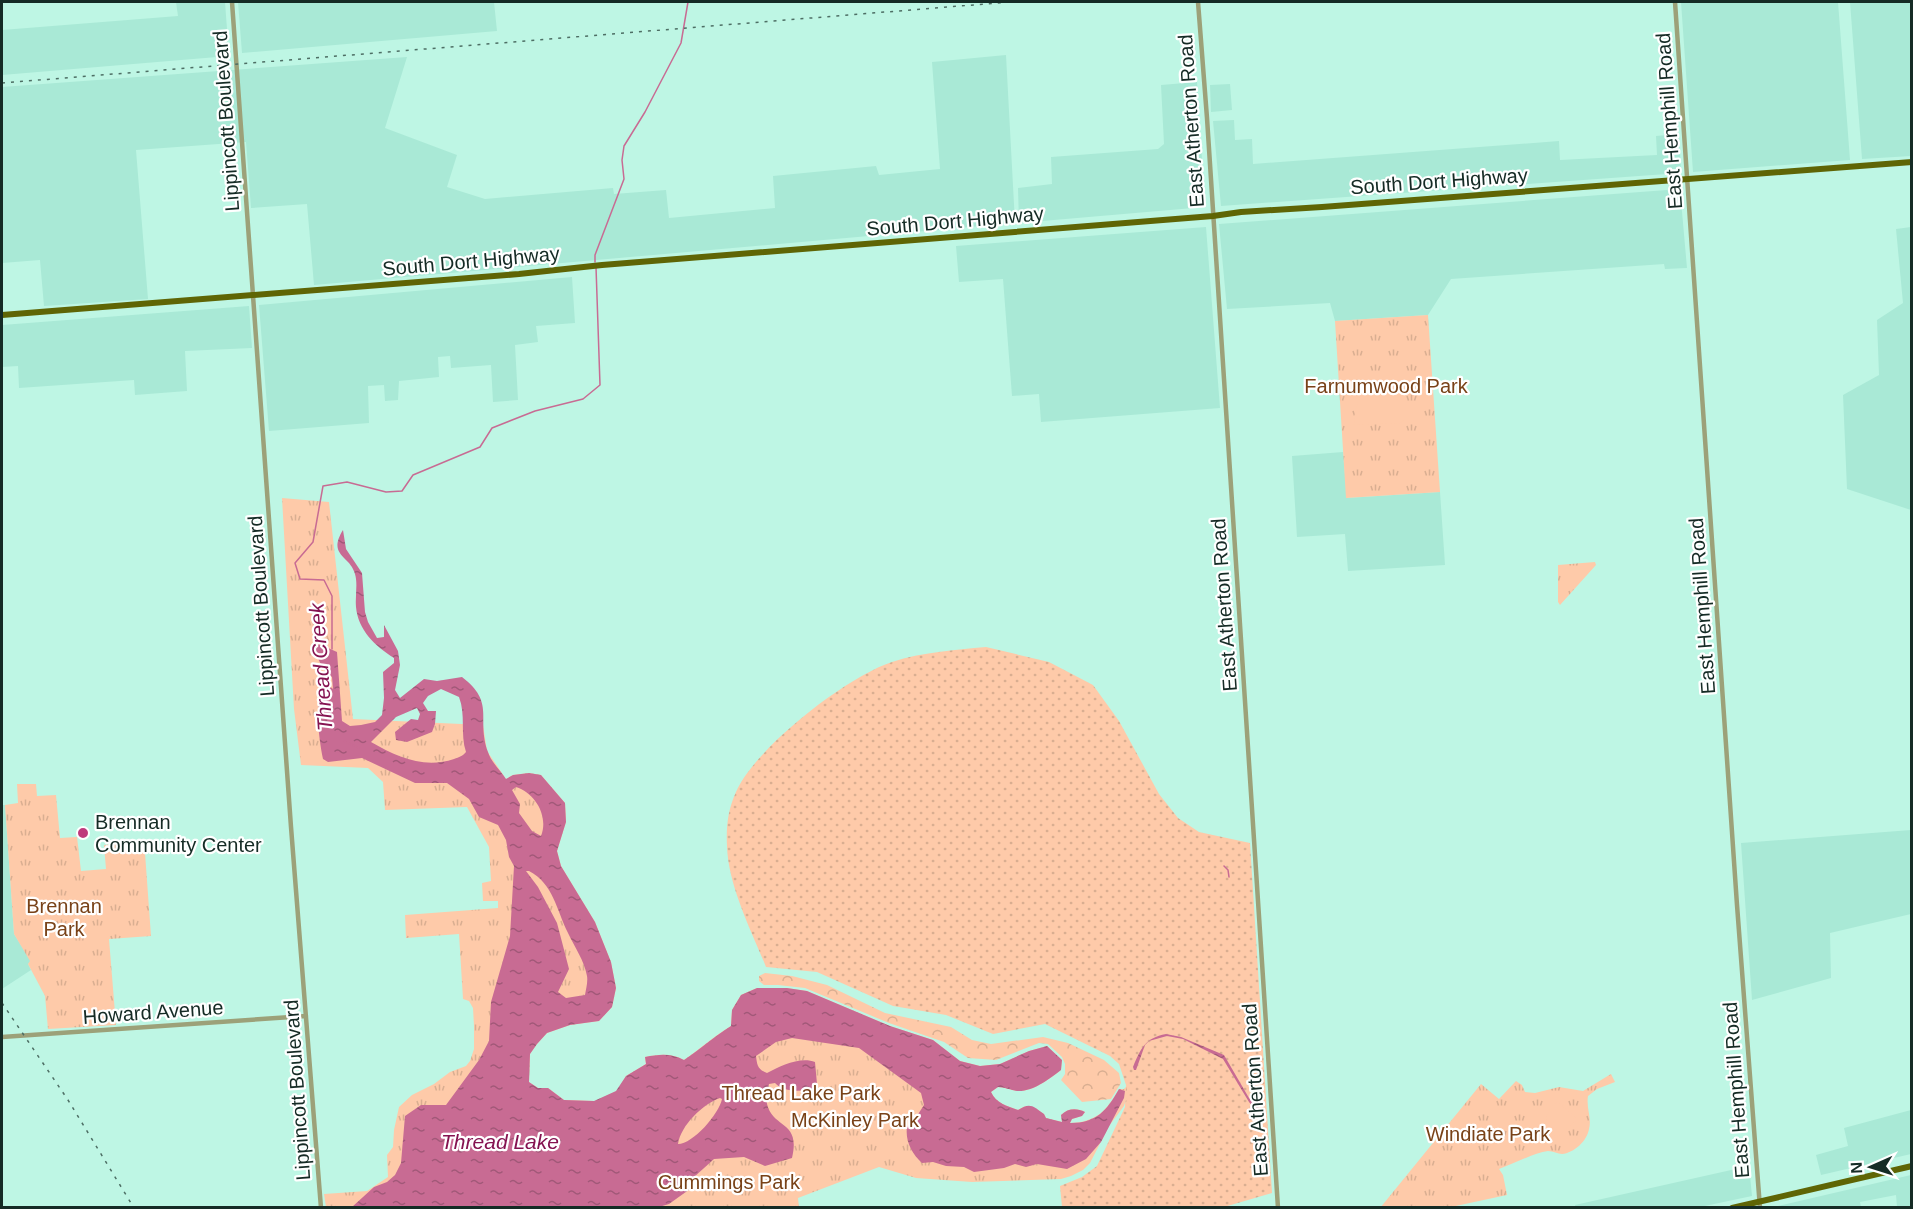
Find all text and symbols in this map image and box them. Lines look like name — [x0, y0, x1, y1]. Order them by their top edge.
street label: Lippincott Boulevard — [209, 30, 243, 212]
street label: East Hemphill Road — [1652, 32, 1686, 210]
street label: East Atherton Road — [1174, 34, 1208, 208]
street label: South Dort Highway — [1350, 164, 1528, 198]
street label: South Dort Highway — [865, 202, 1045, 240]
street label: South Dort Highway — [381, 242, 561, 280]
park label: Farnumwood Park — [1304, 375, 1469, 397]
street label: Lippincott Boulevard — [244, 515, 278, 697]
street label: East Hemphill Road — [1685, 517, 1719, 695]
street label: East Atherton Road — [1207, 518, 1241, 692]
water label: Thread Creek — [304, 601, 336, 732]
place label: Brennan Community Center — [95, 811, 262, 856]
marker: Brennan Community Center — [76, 826, 90, 840]
park label: Brennan Park — [26, 895, 102, 940]
street label: Howard Avenue — [82, 996, 224, 1028]
street label: Lippincott Boulevard — [280, 999, 314, 1181]
street label: East Hemphill Road — [1719, 1001, 1753, 1179]
street label: East Atherton Road — [1238, 1003, 1272, 1177]
park label: Thread Lake Park — [722, 1082, 881, 1104]
park label: McKinley Park — [791, 1109, 920, 1131]
park label: Windiate Park — [1426, 1123, 1551, 1145]
water label: Thread Lake — [441, 1130, 559, 1153]
north arrow — [1841, 1137, 1901, 1197]
text: N — [1848, 1162, 1865, 1174]
park label: Cummings Park — [658, 1171, 801, 1193]

